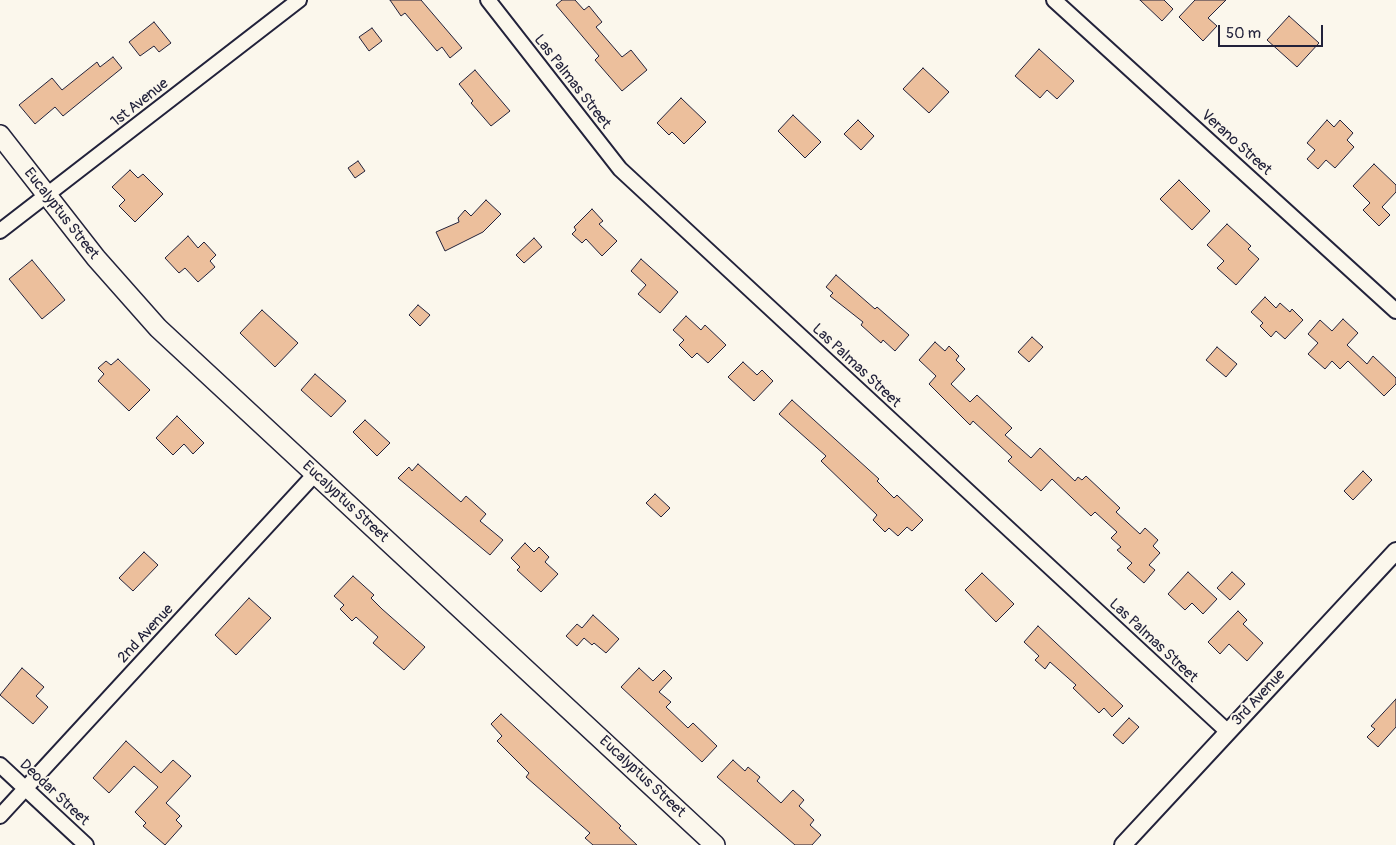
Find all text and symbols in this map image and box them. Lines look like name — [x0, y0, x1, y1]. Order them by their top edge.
scale bar — [1221, 15, 1326, 47]
text: 50 m — [1226, 24, 1261, 43]
street label: Las Palmas Street — [530, 31, 614, 133]
street label: 1st Avenue — [108, 75, 172, 131]
street label: Verano Street — [1197, 107, 1275, 179]
street label: Eucalyptus Street — [20, 165, 102, 263]
street label: Las Palmas Street — [808, 320, 904, 412]
street label: Eucalyptus Street — [298, 457, 392, 547]
street label: Las Palmas Street — [1105, 595, 1201, 687]
street label: 2nd Avenue — [114, 601, 178, 667]
street label: 3rd Avenue — [1229, 666, 1289, 730]
street label: Eucalyptus Street — [595, 732, 689, 822]
street label: Deodar Street — [16, 756, 92, 830]

